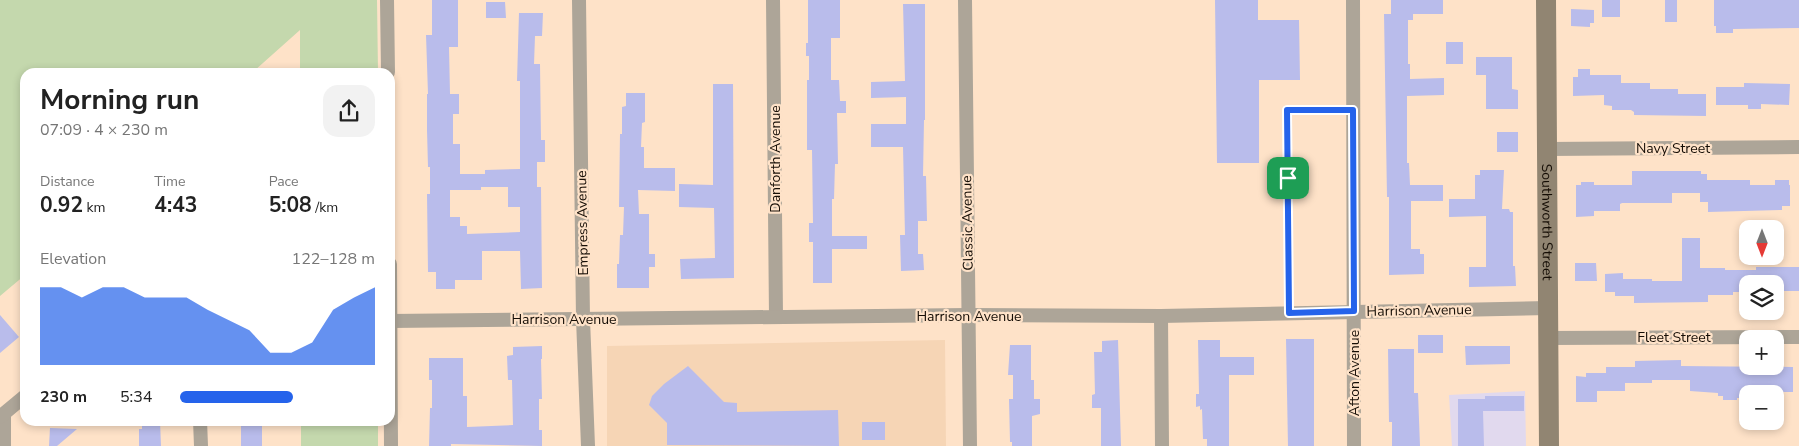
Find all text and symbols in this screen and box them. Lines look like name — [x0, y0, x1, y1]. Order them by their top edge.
text: Morning run — [40, 81, 199, 119]
button: share — [323, 85, 375, 137]
street label: Danforth Avenue — [766, 105, 785, 213]
text: 07:09 · 4 × 230 m — [40, 119, 168, 141]
street label: Navy Street — [1636, 139, 1710, 158]
pin — [1267, 157, 1309, 199]
icon: arrive — [1274, 164, 1302, 192]
street label: Southworth Street — [1537, 164, 1557, 280]
street label: Empress Avenue — [572, 170, 593, 276]
text: Distance — [40, 172, 94, 191]
text: Time — [154, 172, 185, 191]
text: Pace — [269, 172, 298, 191]
street label: Classic Avenue — [957, 175, 978, 271]
text: 0.92 — [40, 191, 83, 219]
text: 4:43 — [154, 191, 197, 219]
text: 5:08 — [269, 191, 312, 219]
text: km — [83, 198, 106, 217]
text: /km — [312, 198, 338, 217]
north arrow — [1739, 220, 1784, 265]
map controls — [1739, 220, 1784, 430]
text: Elevation — [40, 248, 106, 270]
text: 122–128 m — [292, 248, 375, 270]
button: layers — [1739, 275, 1784, 320]
street label: Harrison Avenue — [1366, 300, 1472, 321]
street label: Harrison Avenue — [916, 307, 1022, 326]
street label: Harrison Avenue — [511, 310, 617, 329]
street label: Fleet Street — [1637, 328, 1711, 347]
street label: Afton Avenue — [1345, 330, 1364, 416]
button: + — [1739, 330, 1784, 375]
button: − — [1739, 385, 1784, 430]
text: 230 m — [40, 386, 87, 408]
text: 5:34 — [120, 386, 152, 408]

